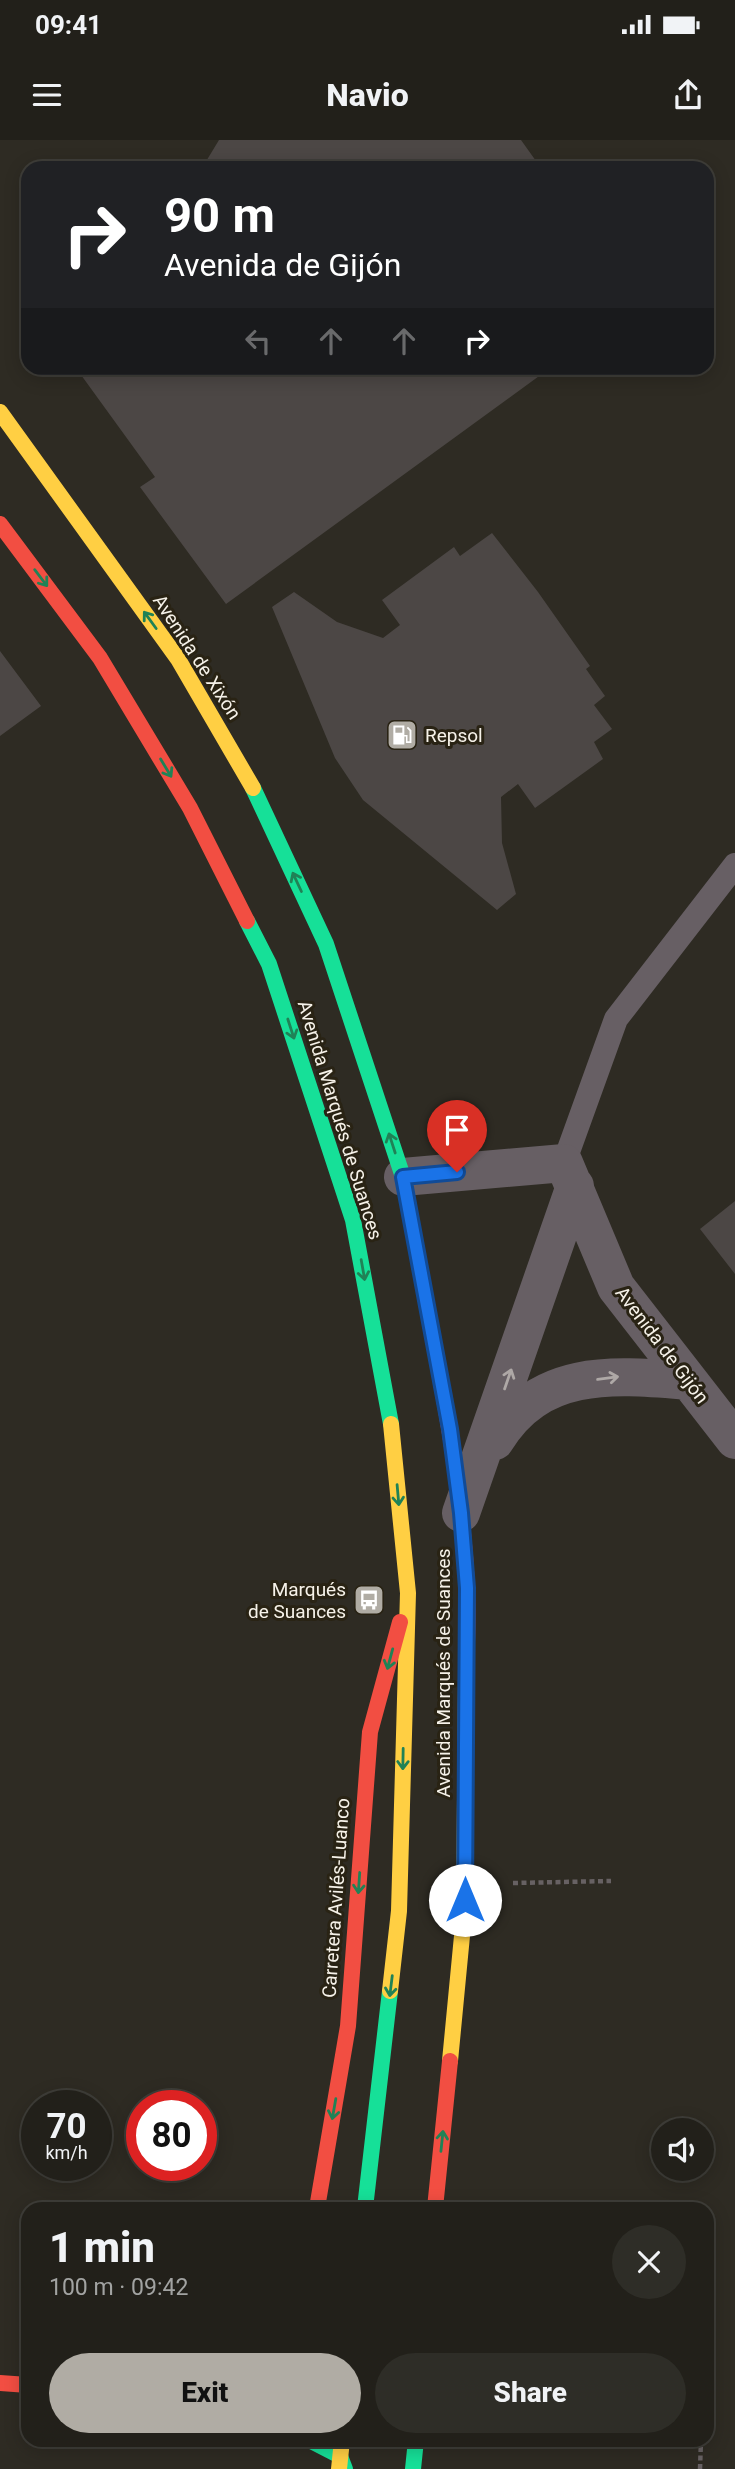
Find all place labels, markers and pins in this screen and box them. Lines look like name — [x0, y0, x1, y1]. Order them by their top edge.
fuel station icon: Repsol — [385, 718, 419, 752]
place label: Repsol — [425, 724, 483, 747]
pin — [427, 1100, 487, 1172]
place label: Marqués de Suances — [248, 1578, 346, 1623]
bus stop icon: Marqués de Suances — [352, 1583, 386, 1617]

